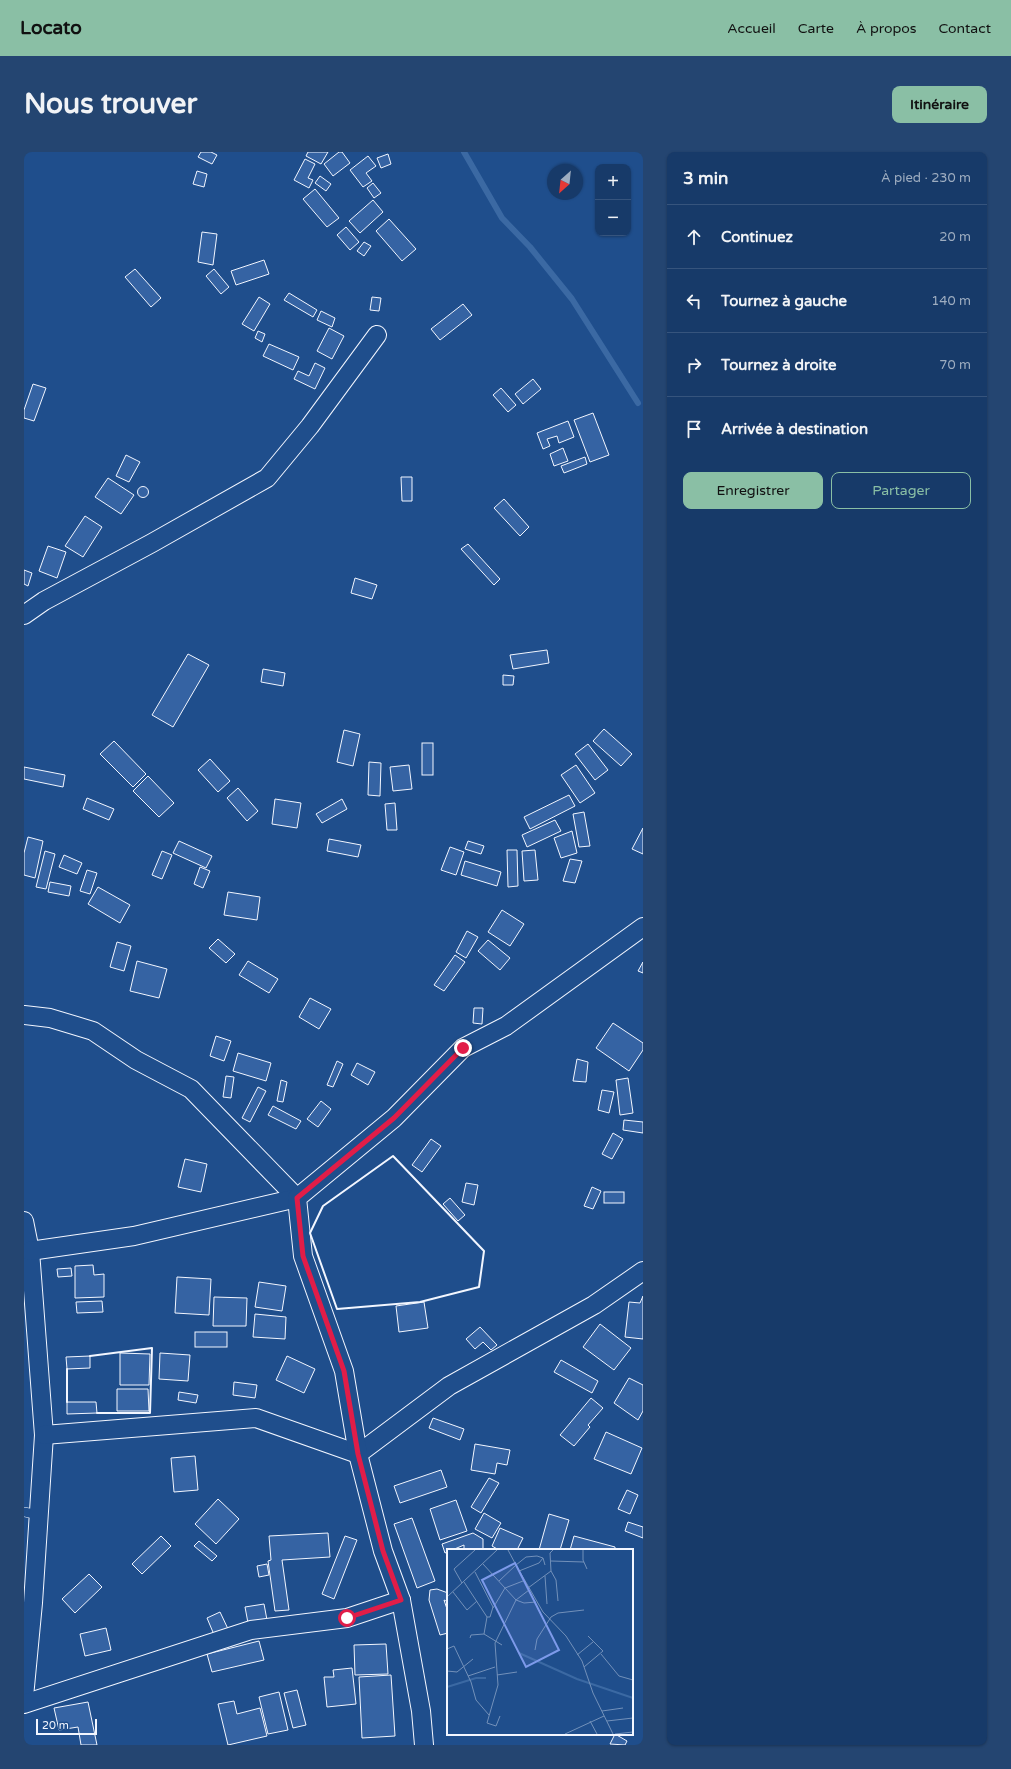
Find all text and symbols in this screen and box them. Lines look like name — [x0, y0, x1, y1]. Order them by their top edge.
text: Locato — [20, 17, 82, 39]
text: Accueil — [727, 20, 776, 37]
text: Carte — [798, 20, 834, 37]
text: À propos — [856, 20, 917, 37]
text: Contact — [939, 20, 991, 37]
button: Itinéraire — [892, 86, 987, 123]
text: Nous trouver — [24, 87, 197, 121]
north arrow — [547, 164, 583, 200]
map controls — [595, 164, 631, 236]
button: + — [595, 164, 631, 200]
text: 3 min — [683, 168, 728, 189]
text: À pied · 230 m — [881, 170, 971, 186]
button: − — [595, 200, 631, 236]
icon: ahead — [683, 226, 705, 248]
text: Continuez — [721, 228, 793, 246]
text: 20 m — [939, 229, 971, 245]
icon: left — [683, 290, 705, 312]
text: Tournez à gauche — [721, 292, 847, 310]
text: 140 m — [931, 293, 971, 309]
icon: right — [683, 354, 705, 376]
text: Tournez à droite — [721, 356, 836, 374]
text: 70 m — [939, 357, 971, 373]
icon: arrive — [683, 418, 705, 440]
text: Arrivée à destination — [721, 420, 868, 438]
button: Enregistrer — [683, 472, 823, 509]
button: Partager — [831, 472, 971, 509]
route end — [454, 1039, 472, 1057]
inset map — [447, 1549, 633, 1735]
route start — [338, 1609, 356, 1627]
scale bar — [36, 1717, 97, 1736]
text: 20 m — [42, 1719, 69, 1732]

